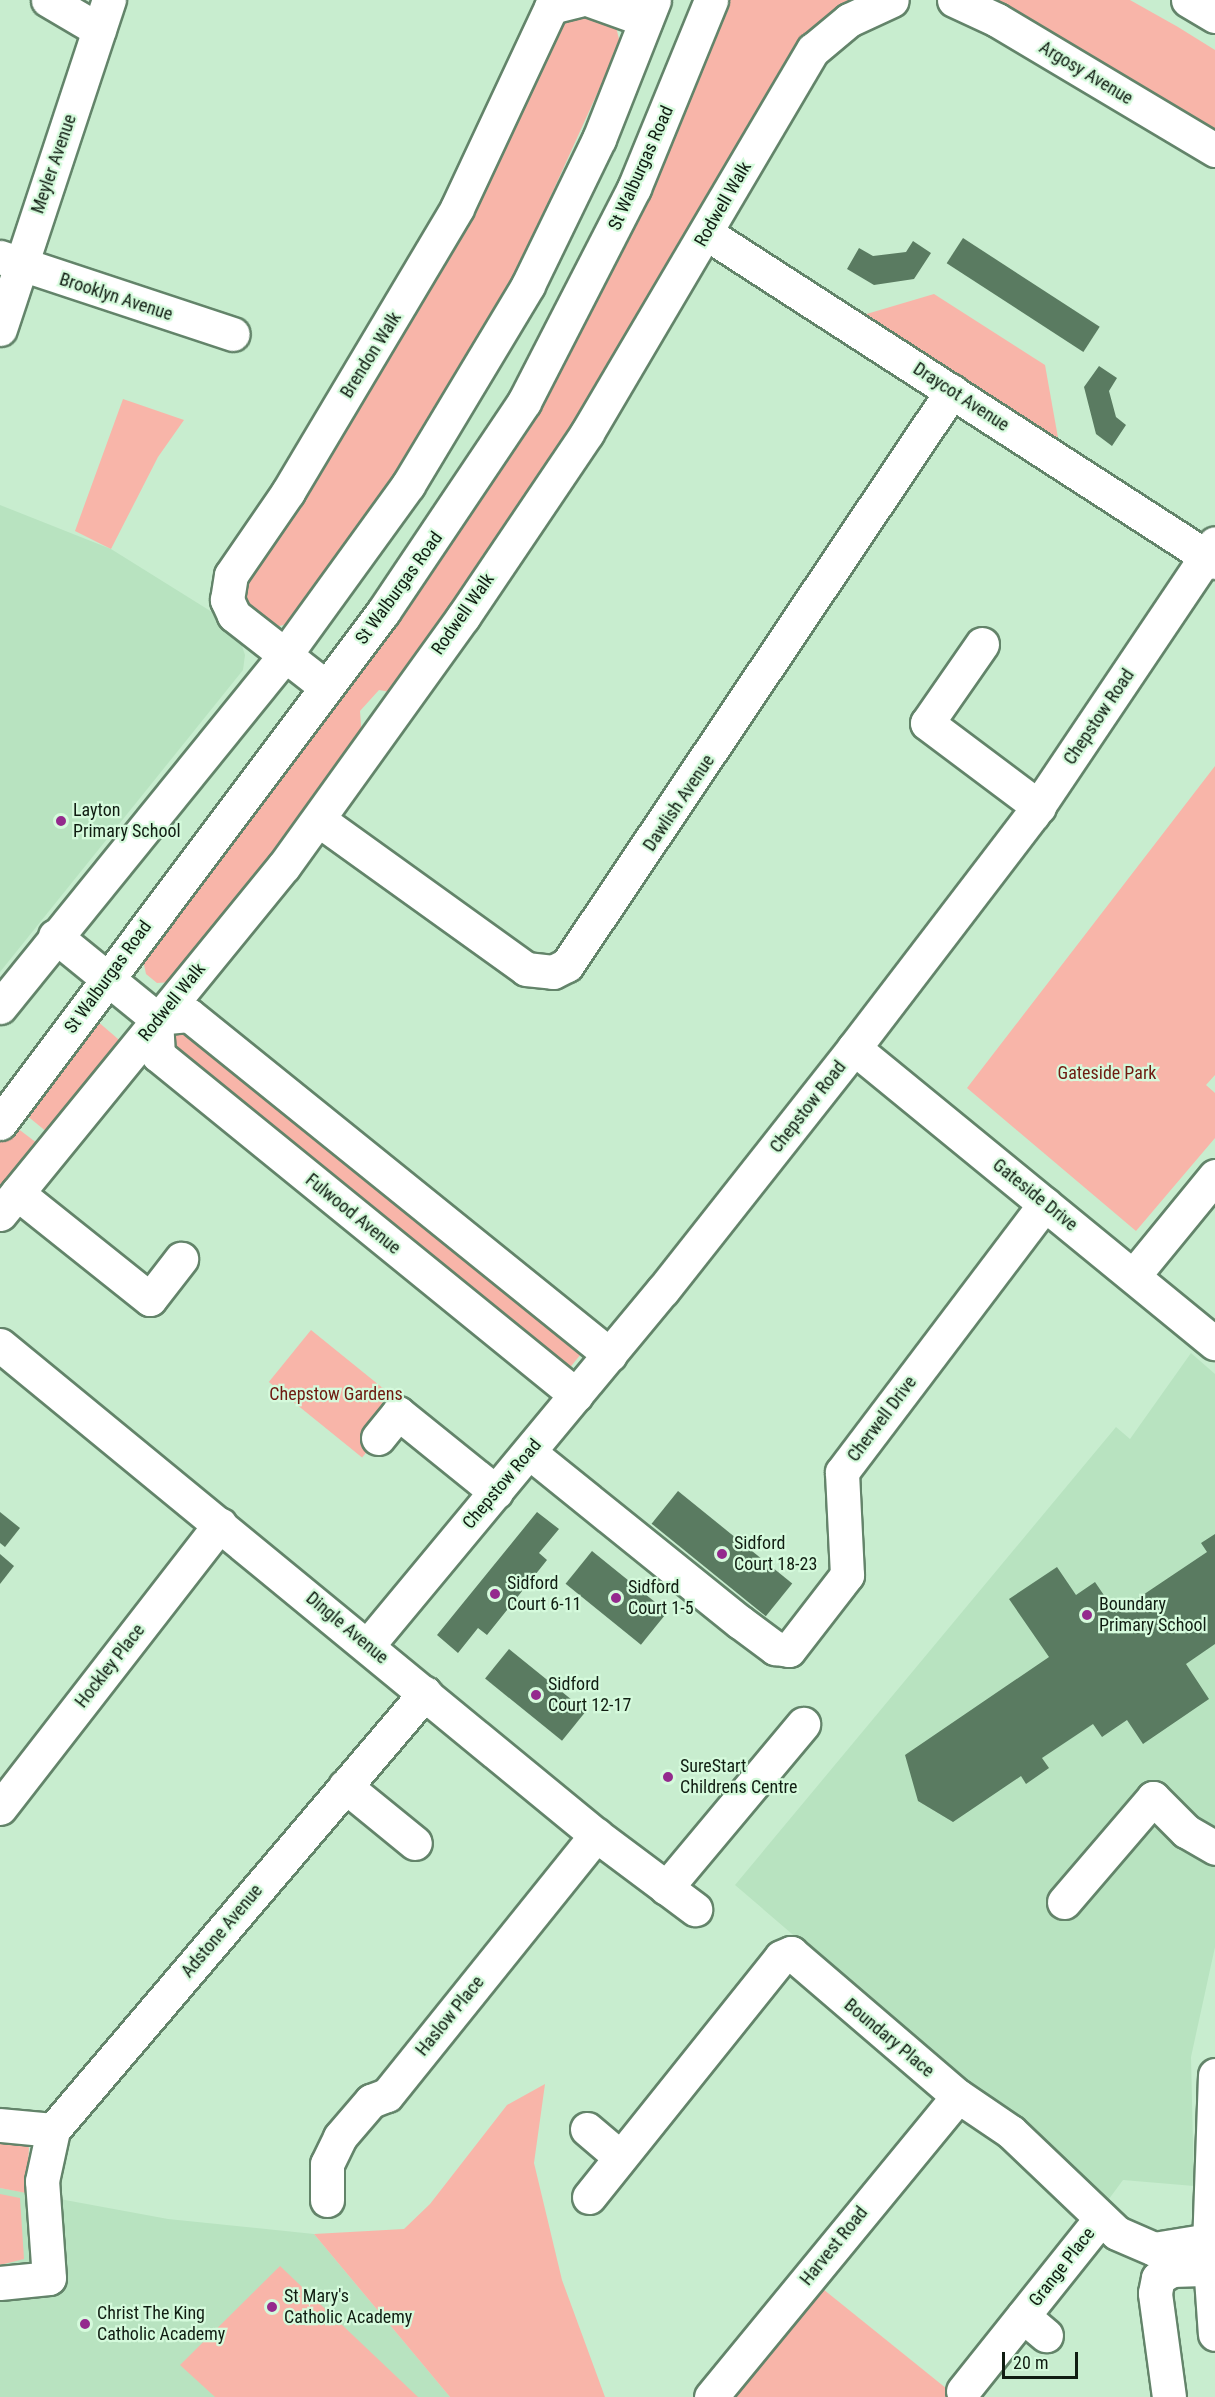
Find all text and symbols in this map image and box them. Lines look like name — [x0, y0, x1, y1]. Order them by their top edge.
street label: Argosy Avenue — [1035, 37, 1137, 109]
street label: St Walburgas Road — [604, 102, 678, 234]
street label: Meyler Avenue — [27, 112, 81, 216]
street label: Rodwell Walk — [690, 158, 756, 250]
street label: Brooklyn Avenue — [57, 269, 175, 325]
street label: Brendon Walk — [336, 308, 406, 402]
street label: Draycot Avenue — [909, 358, 1013, 436]
street label: St Walburgas Road — [351, 528, 447, 648]
street label: Rodwell Walk — [427, 569, 499, 659]
street label: Chepstow Road — [1059, 665, 1139, 769]
street label: Dawlish Avenue — [639, 751, 719, 855]
place label: Layton Primary School — [73, 800, 181, 842]
marker: Layton Primary School — [54, 814, 68, 828]
street label: St Walburgas Road — [60, 917, 156, 1037]
street label: Rodwell Walk — [134, 959, 210, 1045]
street label: Chepstow Road — [765, 1057, 851, 1157]
park label: Gateside Park — [1058, 1062, 1156, 1084]
street label: Gateside Drive — [988, 1154, 1082, 1236]
street label: Fulwood Avenue — [301, 1169, 405, 1259]
street label: Cherwell Drive — [843, 1372, 921, 1466]
park label: Chepstow Gardens — [269, 1383, 403, 1405]
street label: Chepstow Road — [458, 1435, 546, 1533]
place label: Sidford Court 18-23 — [734, 1533, 817, 1576]
marker: Sidford Court 18-23 — [715, 1547, 729, 1561]
place label: Sidford Court 6-11 — [507, 1573, 581, 1616]
place label: Sidford Court 1-5 — [628, 1577, 694, 1620]
street label: Dingle Avenue — [302, 1587, 392, 1669]
marker: Sidford Court 6-11 — [488, 1587, 502, 1601]
marker: Sidford Court 1-5 — [609, 1591, 623, 1605]
place label: Boundary Primary School — [1099, 1594, 1207, 1636]
marker: Boundary Primary School — [1080, 1608, 1094, 1622]
street label: Hockley Place — [71, 1620, 149, 1712]
place label: Sidford Court 12-17 — [548, 1674, 631, 1716]
marker: Sidford Court 12-17 — [529, 1688, 543, 1702]
place label: SureStart Childrens Centre — [680, 1756, 797, 1798]
marker: SureStart Childrens Centre — [661, 1770, 675, 1784]
street label: Adstone Avenue — [177, 1880, 267, 1982]
street label: Haslow Place — [411, 1972, 489, 2060]
street label: Boundary Place — [840, 1994, 938, 2082]
street label: Harvest Road — [796, 2202, 872, 2290]
street label: Grange Place — [1025, 2223, 1099, 2311]
place label: St Mary's Catholic Academy — [284, 2286, 412, 2328]
marker: St Mary's Catholic Academy — [265, 2300, 279, 2314]
place label: Christ The King Catholic Academy — [97, 2303, 225, 2346]
marker: Christ The King Catholic Academy — [78, 2317, 92, 2331]
scale bar — [1005, 2340, 1082, 2378]
text: 20 m — [1013, 2352, 1048, 2373]

